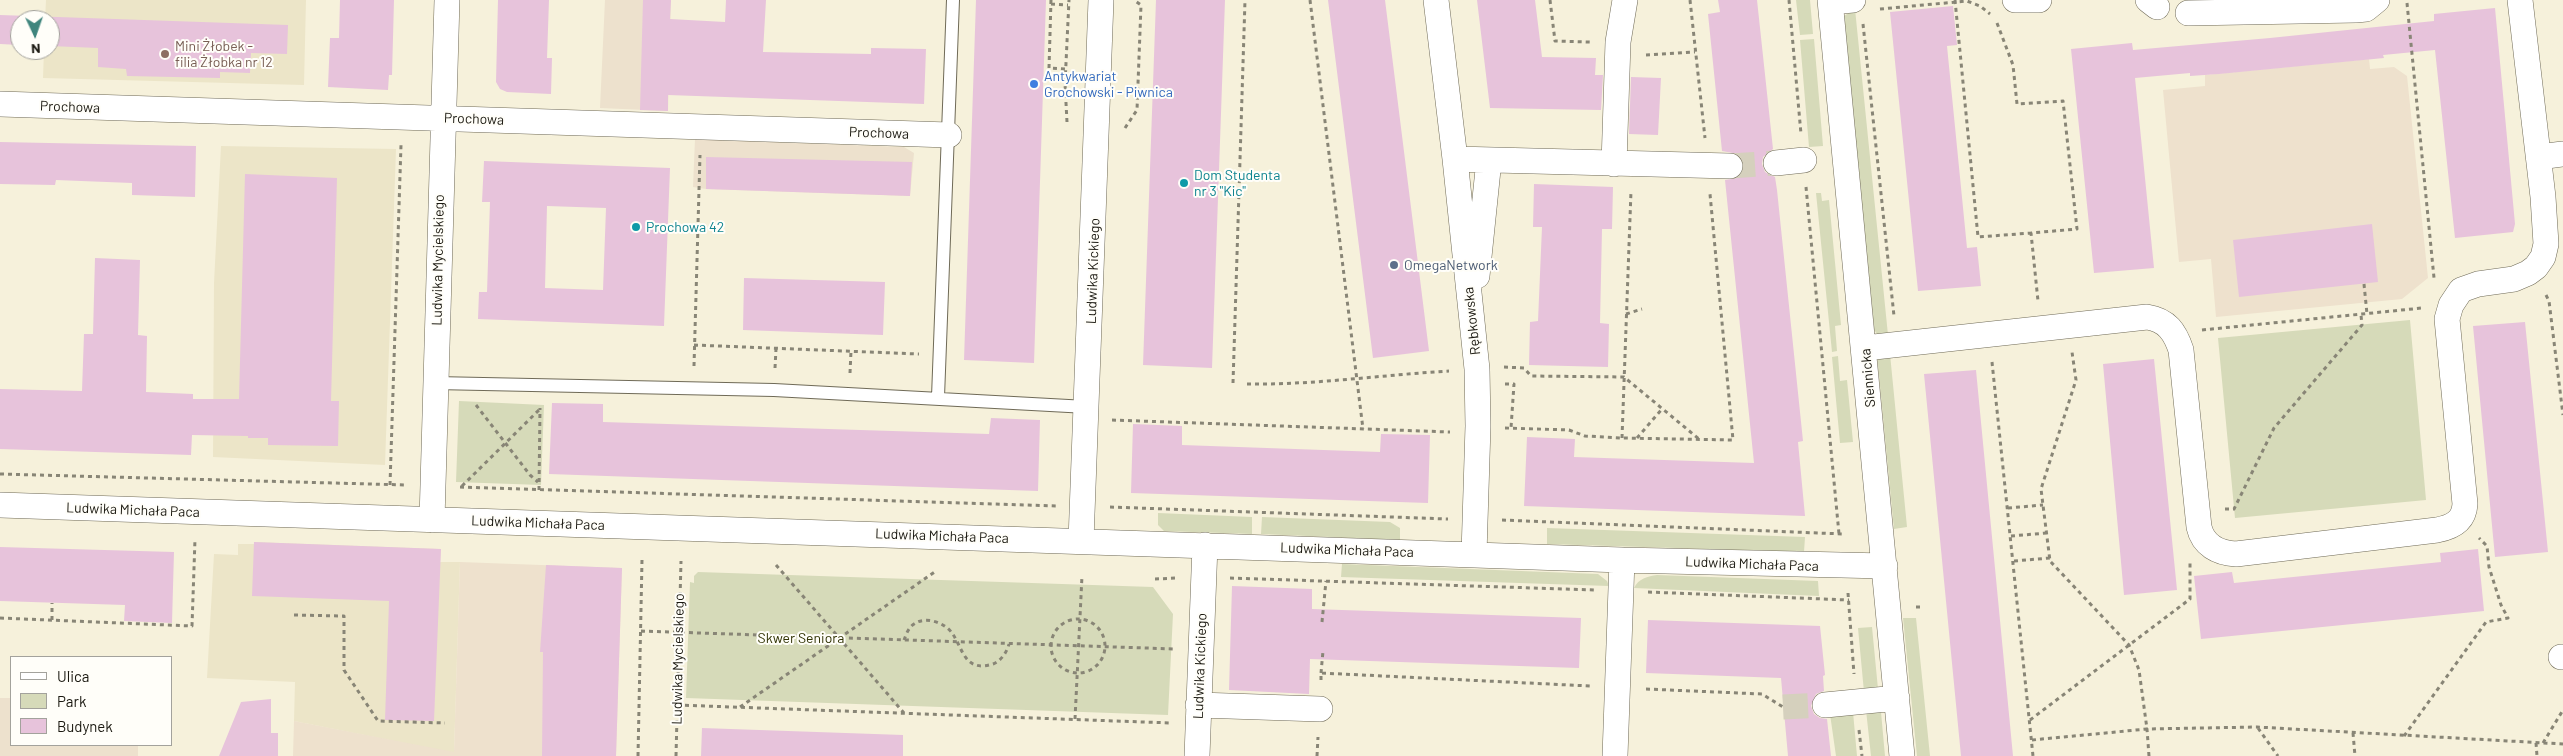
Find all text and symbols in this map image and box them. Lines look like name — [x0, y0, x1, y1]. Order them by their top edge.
north arrow — [10, 10, 60, 60]
place label: Mini Żłobek - filia Żłobka nr 12 — [175, 38, 273, 70]
text: N — [31, 41, 41, 58]
marker: Mini Żłobek - filia Żłobka nr 12 — [159, 48, 171, 60]
place label: Antykwariat Grochowski - Piwnica — [1044, 68, 1173, 100]
marker: Antykwariat Grochowski - Piwnica — [1028, 78, 1040, 90]
street label: Prochowa — [40, 98, 100, 116]
street label: Prochowa — [444, 110, 504, 128]
street label: Prochowa — [849, 124, 909, 142]
place label: Dom Studenta nr 3 "Kic" — [1194, 167, 1280, 200]
marker: Dom Studenta nr 3 "Kic" — [1178, 177, 1190, 189]
street label: Ludwika Mycielskiego — [428, 194, 448, 326]
street label: Ludwika Kickiego — [1083, 218, 1103, 324]
place label: Prochowa 42 — [646, 219, 724, 235]
marker: Prochowa 42 — [630, 221, 642, 233]
place label: OmegaNetwork — [1404, 257, 1498, 273]
marker: OmegaNetwork — [1388, 259, 1400, 271]
street label: Rębkowska — [1460, 286, 1484, 356]
street label: Siennicka — [1857, 348, 1879, 408]
street label: Ludwika Michała Paca — [66, 499, 200, 521]
street label: Ludwika Michała Paca — [471, 512, 605, 534]
street label: Ludwika Michała Paca — [875, 525, 1009, 547]
street label: Ludwika Michała Paca — [1280, 539, 1414, 561]
street label: Ludwika Michała Paca — [1685, 553, 1819, 575]
street label: Ludwika Mycielskiego — [668, 593, 688, 725]
street label: Ludwika Kickiego — [1190, 613, 1210, 719]
park label: Skwer Seniora — [757, 630, 845, 646]
legend — [10, 656, 172, 746]
text: Ulica — [57, 667, 89, 685]
text: Park — [57, 692, 86, 710]
text: Budynek — [57, 717, 113, 735]

